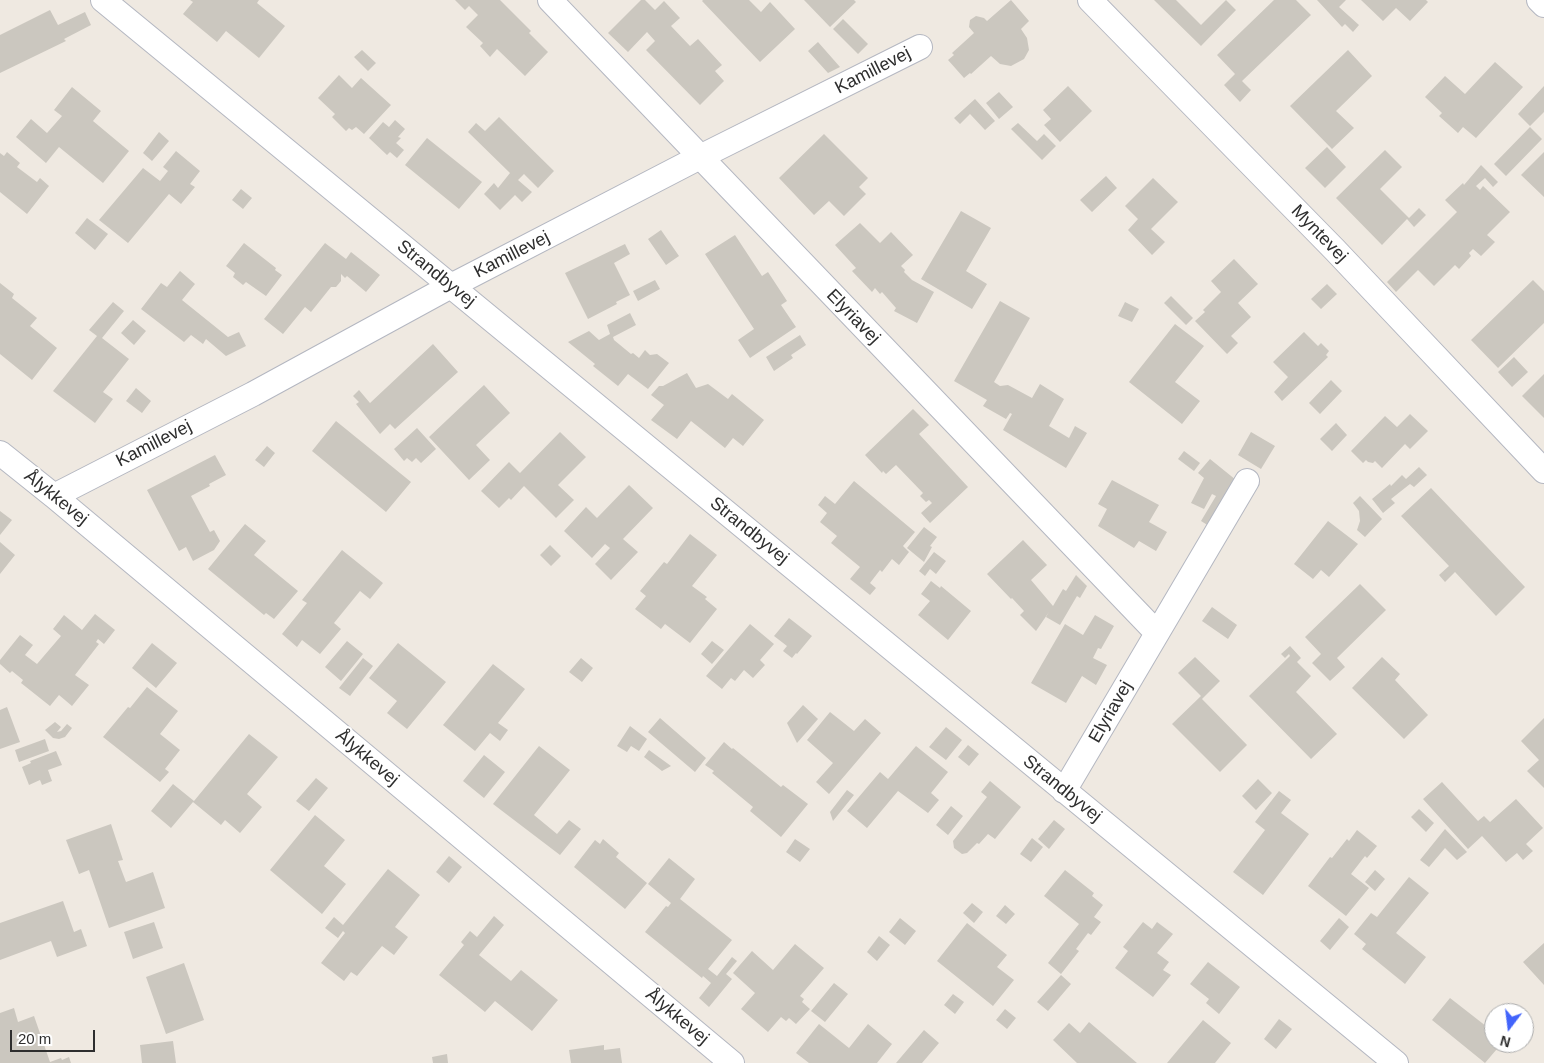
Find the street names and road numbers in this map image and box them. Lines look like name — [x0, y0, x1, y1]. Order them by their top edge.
street label: Kamillevej — [832, 43, 914, 99]
street label: Myntevej — [1286, 201, 1352, 267]
street label: Kamillevej — [471, 227, 553, 283]
street label: Strandbyvej — [392, 236, 480, 312]
street label: Elyriavej — [822, 285, 884, 349]
street label: Kamillevej — [113, 416, 195, 472]
street label: Ålykkevej — [20, 466, 92, 530]
street label: Strandbyvej — [705, 493, 793, 569]
street label: Elyriavej — [1085, 677, 1137, 747]
street label: Ålykkevej — [331, 725, 403, 791]
street label: Strandbyvej — [1018, 751, 1106, 827]
street label: Ålykkevej — [641, 984, 713, 1050]

